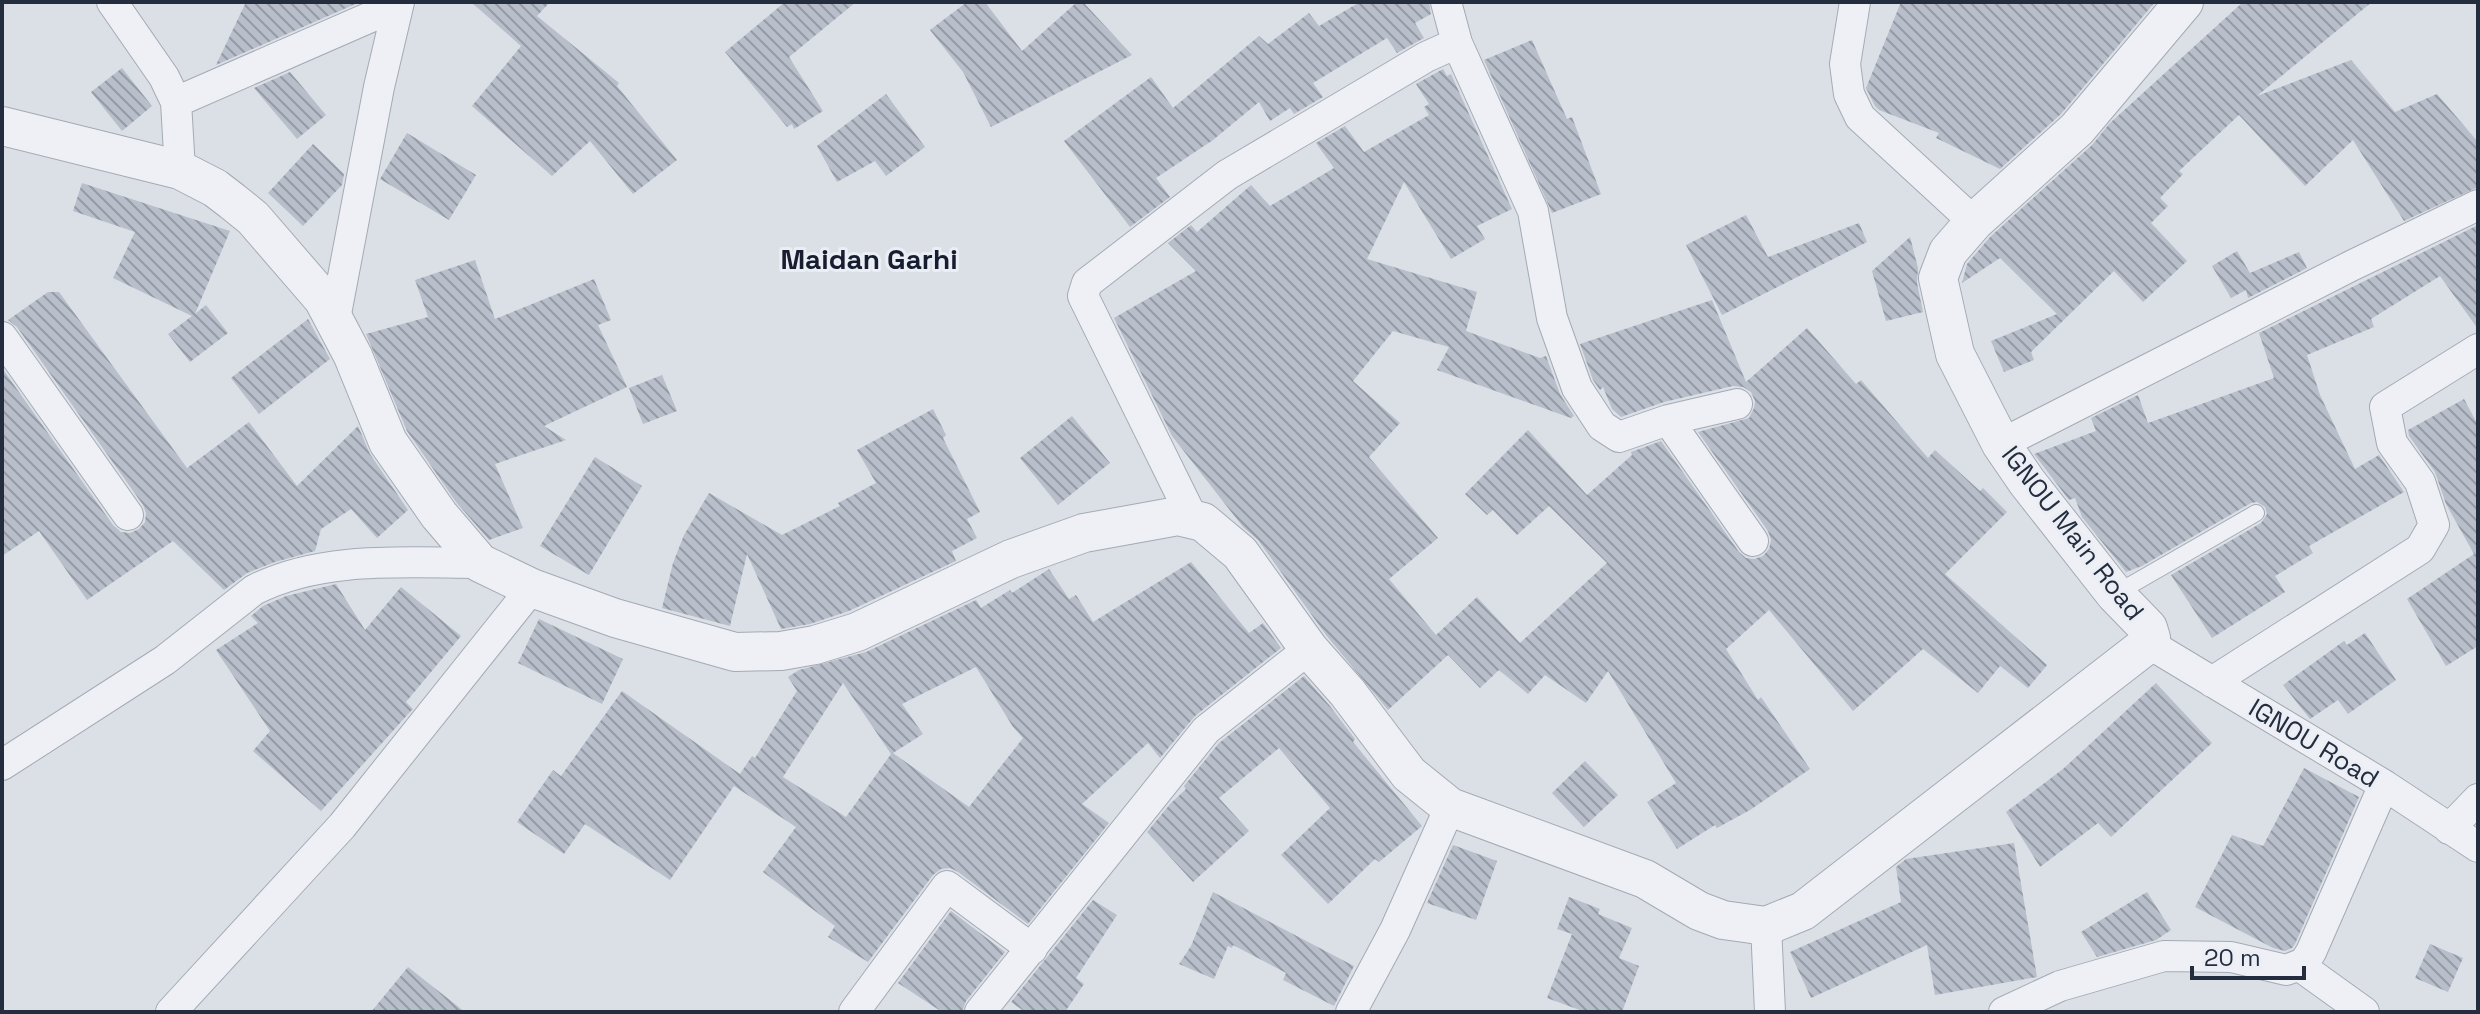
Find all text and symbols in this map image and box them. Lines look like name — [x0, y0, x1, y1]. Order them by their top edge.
district label: Maidan Garhi — [780, 241, 958, 277]
street label: IGNOU Main Road — [1994, 439, 2152, 627]
street label: IGNOU Road — [2243, 691, 2385, 795]
scale bar — [2192, 930, 2304, 980]
text: 20 m — [2204, 942, 2261, 973]

